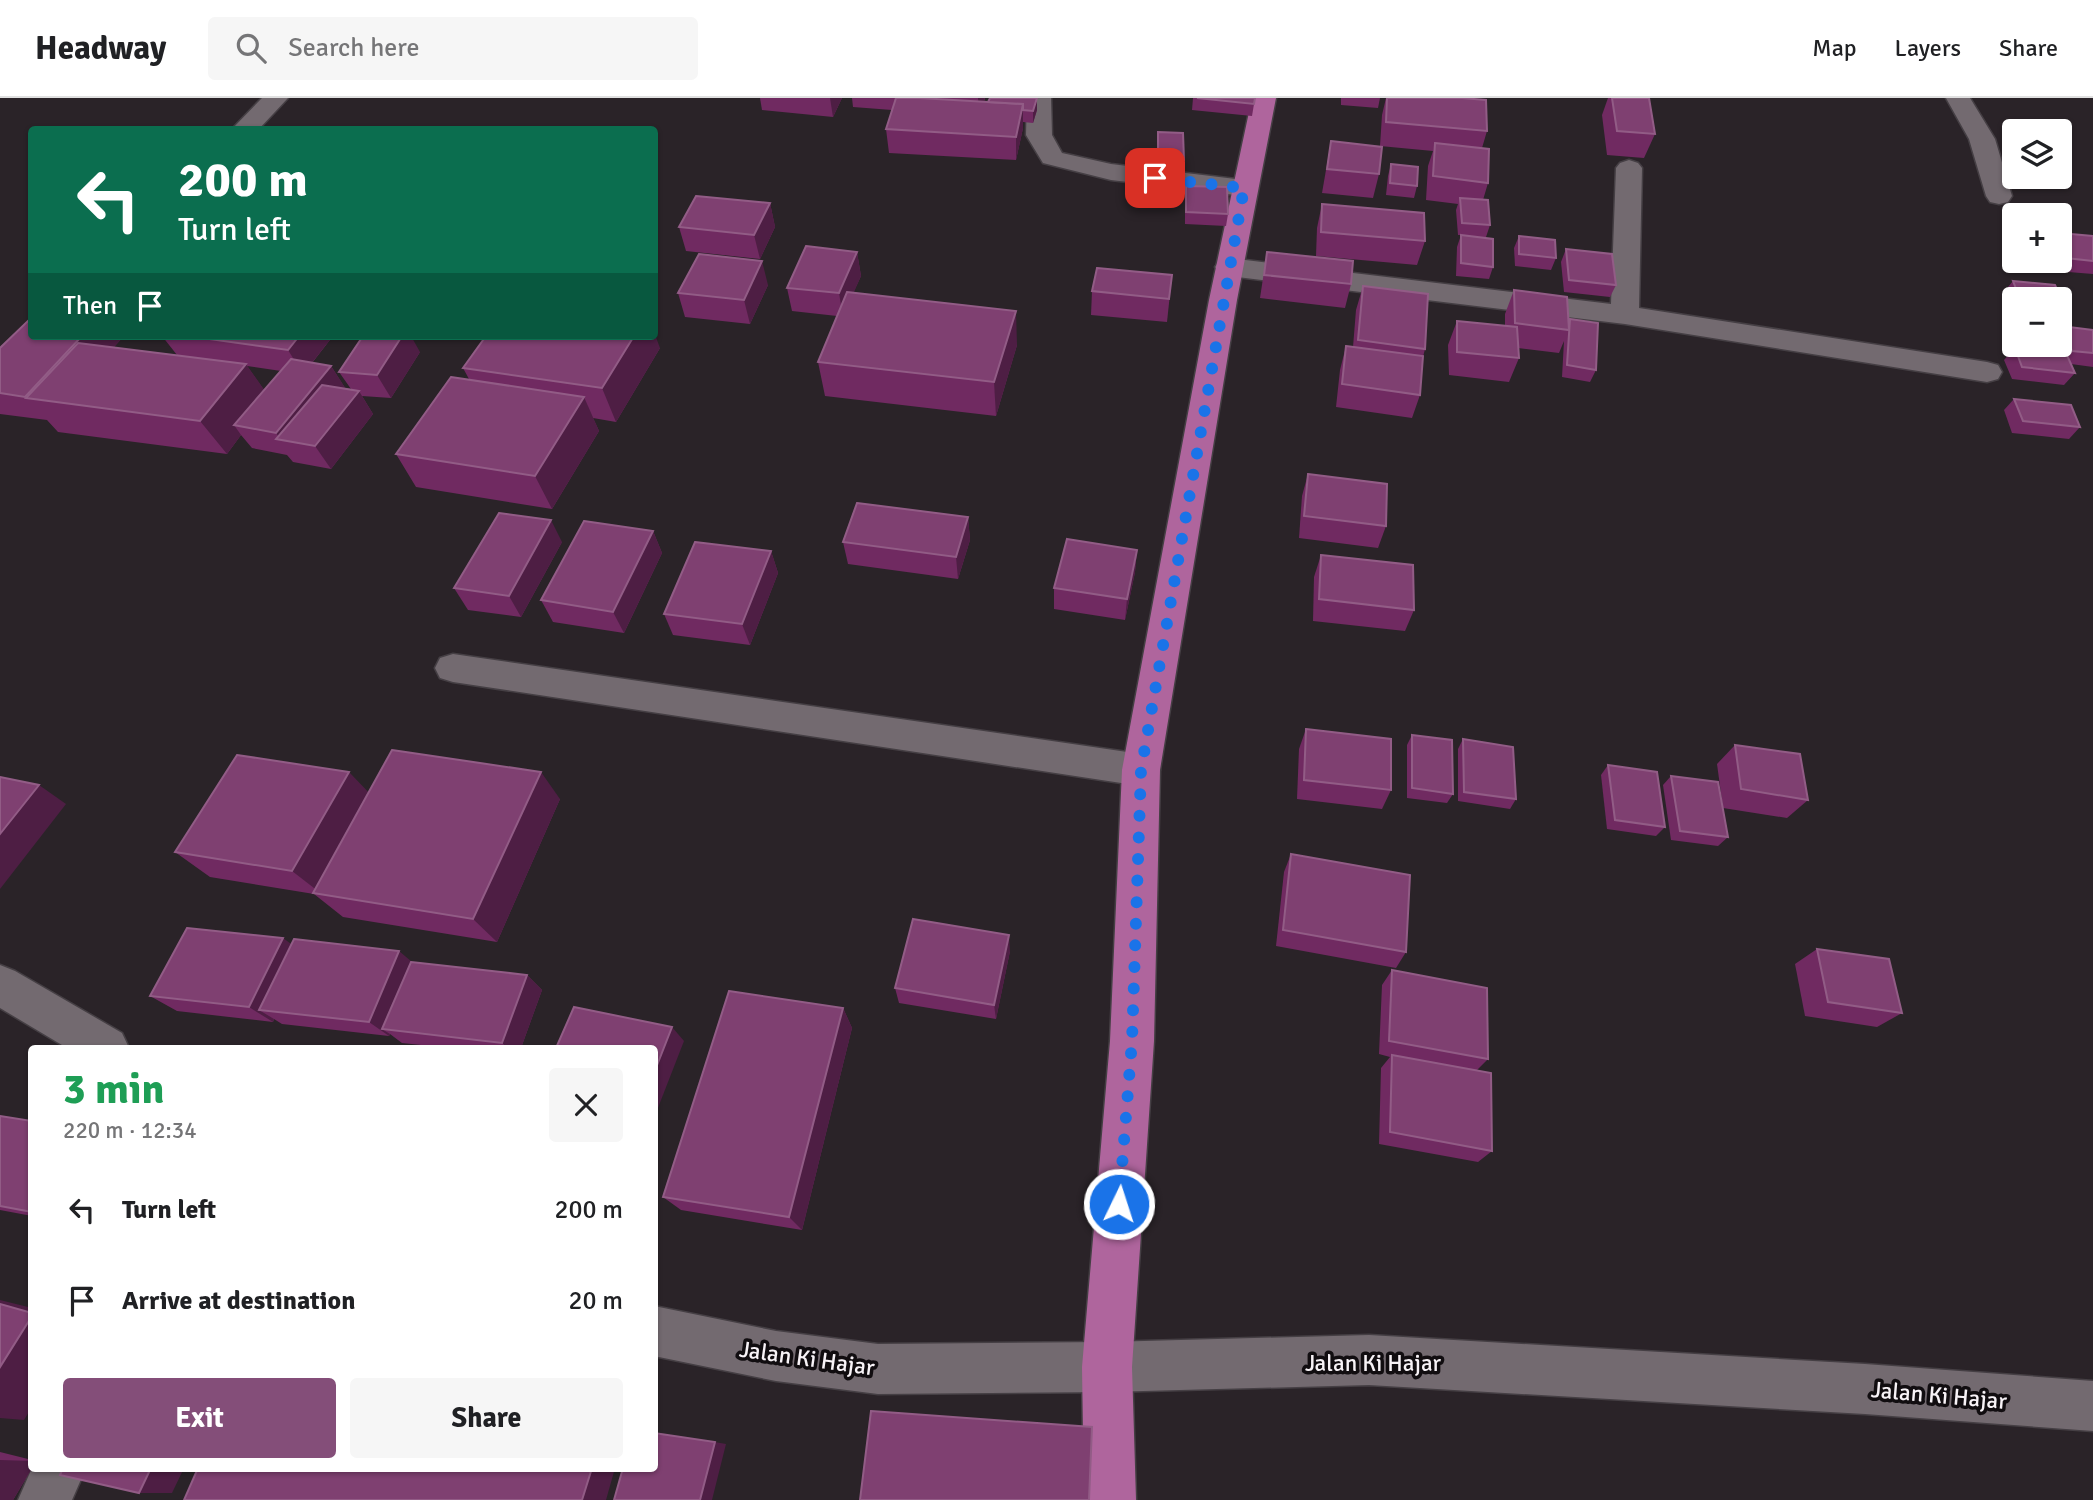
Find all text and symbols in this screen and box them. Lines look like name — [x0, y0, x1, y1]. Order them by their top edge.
search box — [208, 17, 698, 80]
text: Headway — [35, 28, 166, 69]
icon: search — [232, 29, 270, 67]
text: Search here — [288, 32, 419, 64]
text: Map — [1812, 33, 1857, 63]
text: Layers — [1895, 33, 1961, 63]
text: Share — [1999, 33, 2058, 63]
map controls — [2002, 119, 2072, 357]
button: layers — [2002, 119, 2072, 189]
pin — [1125, 148, 1185, 208]
text: 200 m — [178, 150, 308, 210]
icon: left — [63, 154, 154, 245]
icon: arrive — [1136, 159, 1174, 197]
button: + — [2002, 203, 2072, 273]
text: Turn left — [178, 210, 291, 249]
icon: arrive — [131, 287, 169, 325]
button: − — [2002, 287, 2072, 357]
text: Then — [63, 290, 117, 322]
text: 3 min — [63, 1064, 164, 1115]
button: close — [549, 1068, 623, 1142]
text: 220 m · 12:34 — [63, 1116, 197, 1145]
position arrow — [1082, 1167, 1156, 1241]
icon: left — [63, 1191, 101, 1229]
text: Turn left — [122, 1194, 216, 1226]
text: 200 m — [554, 1194, 623, 1226]
icon: arrive — [63, 1282, 101, 1320]
text: Arrive at destination — [122, 1285, 355, 1317]
text: 20 m — [568, 1285, 623, 1317]
street label: Jalan Ki Hajar — [737, 1335, 877, 1382]
street label: Jalan Ki Hajar — [1305, 1349, 1442, 1378]
street label: Jalan Ki Hajar — [1870, 1375, 2009, 1416]
button: Exit — [63, 1378, 336, 1458]
button: Share — [350, 1378, 623, 1458]

